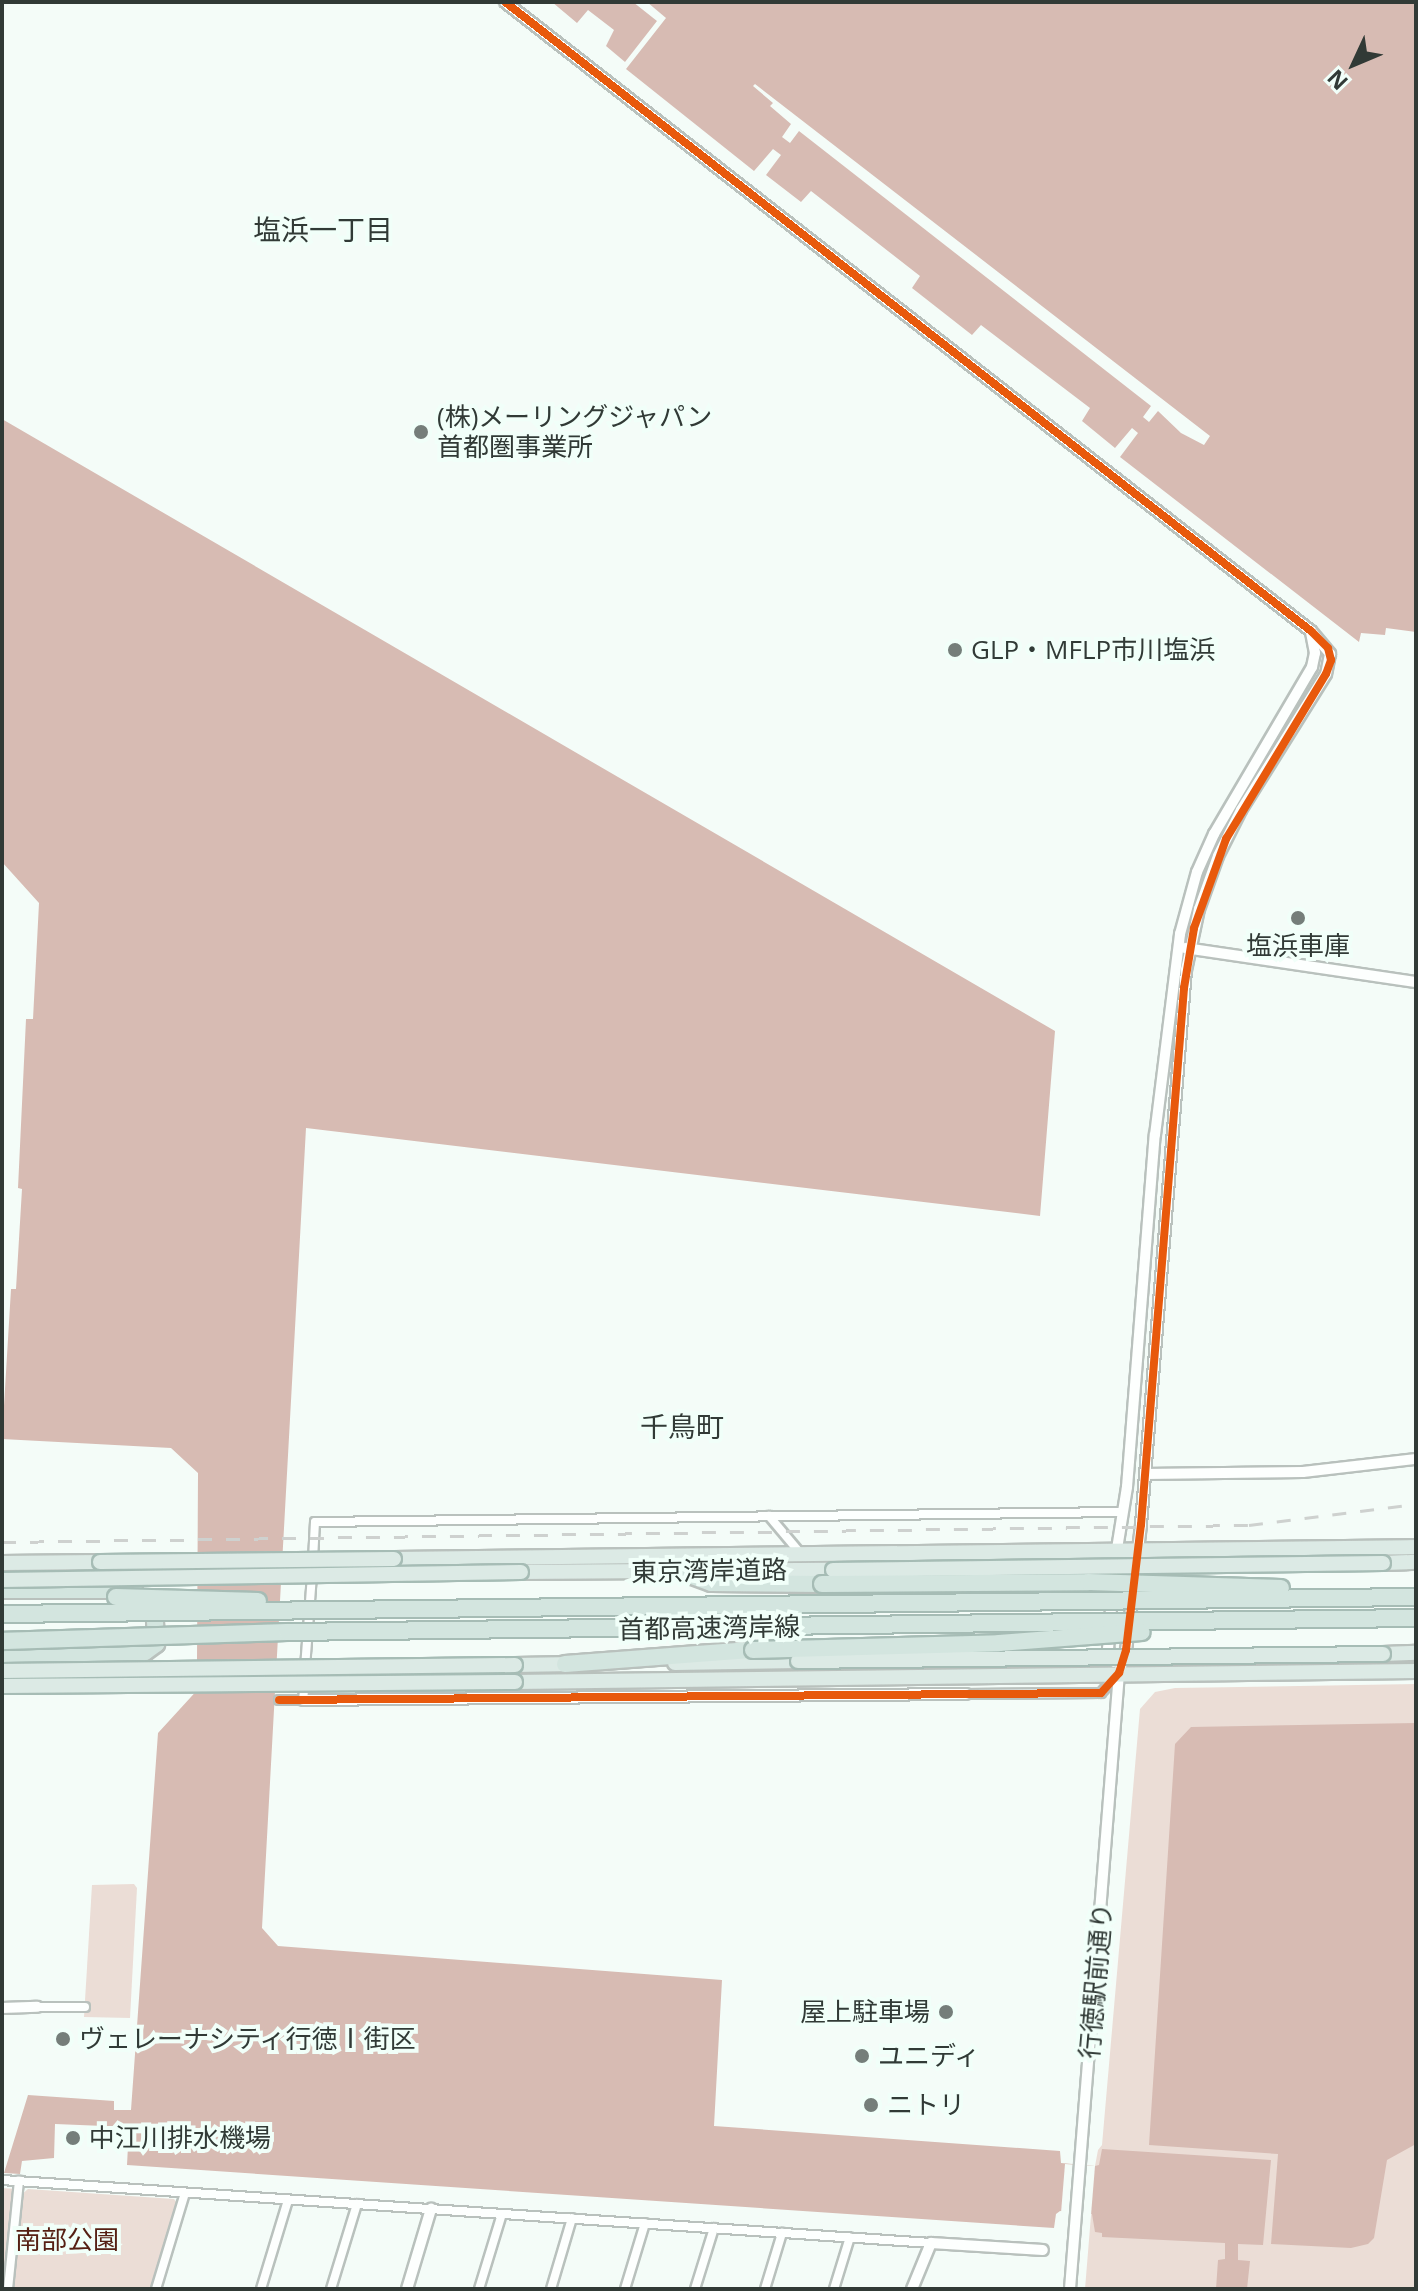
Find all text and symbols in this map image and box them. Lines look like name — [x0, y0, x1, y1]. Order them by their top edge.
north arrow — [1314, 24, 1394, 104]
text: N — [1320, 64, 1354, 98]
district label: 塩浜一丁目 — [253, 212, 393, 246]
place label: (株)メーリングジャパン 首都圏事業所 — [437, 401, 712, 462]
marker: (株)メーリングジャパン 首都圏事業所 — [412, 423, 430, 441]
place label: GLP・MFLP市川塩浜 — [971, 634, 1215, 666]
marker: GLP・MFLP市川塩浜 — [946, 641, 964, 659]
marker: 塩浜車庫 — [1289, 909, 1307, 927]
place label: 塩浜車庫 — [1246, 930, 1350, 962]
district label: 千鳥町 — [640, 1409, 724, 1443]
street label: 東京湾岸道路 — [631, 1554, 787, 1588]
street label: 首都高速湾岸線 — [618, 1611, 800, 1645]
street label: 行徳駅前通り — [1074, 1902, 1118, 2060]
place label: 屋上駐車場 — [800, 1996, 930, 2028]
marker: 屋上駐車場 — [937, 2003, 955, 2021]
place label: ヴェレーナシティ行徳Ⅰ街区 — [79, 2023, 417, 2055]
marker: ヴェレーナシティ行徳Ⅰ街区 — [54, 2030, 72, 2048]
place label: ユニディ — [878, 2040, 982, 2072]
marker: ユニディ — [853, 2047, 871, 2065]
place label: ニトリ — [887, 2089, 965, 2121]
marker: ニトリ — [862, 2096, 880, 2114]
place label: 中江川排水機場 — [89, 2122, 271, 2154]
marker: 中江川排水機場 — [64, 2129, 82, 2147]
park label: 南部公園 — [15, 2224, 119, 2256]

